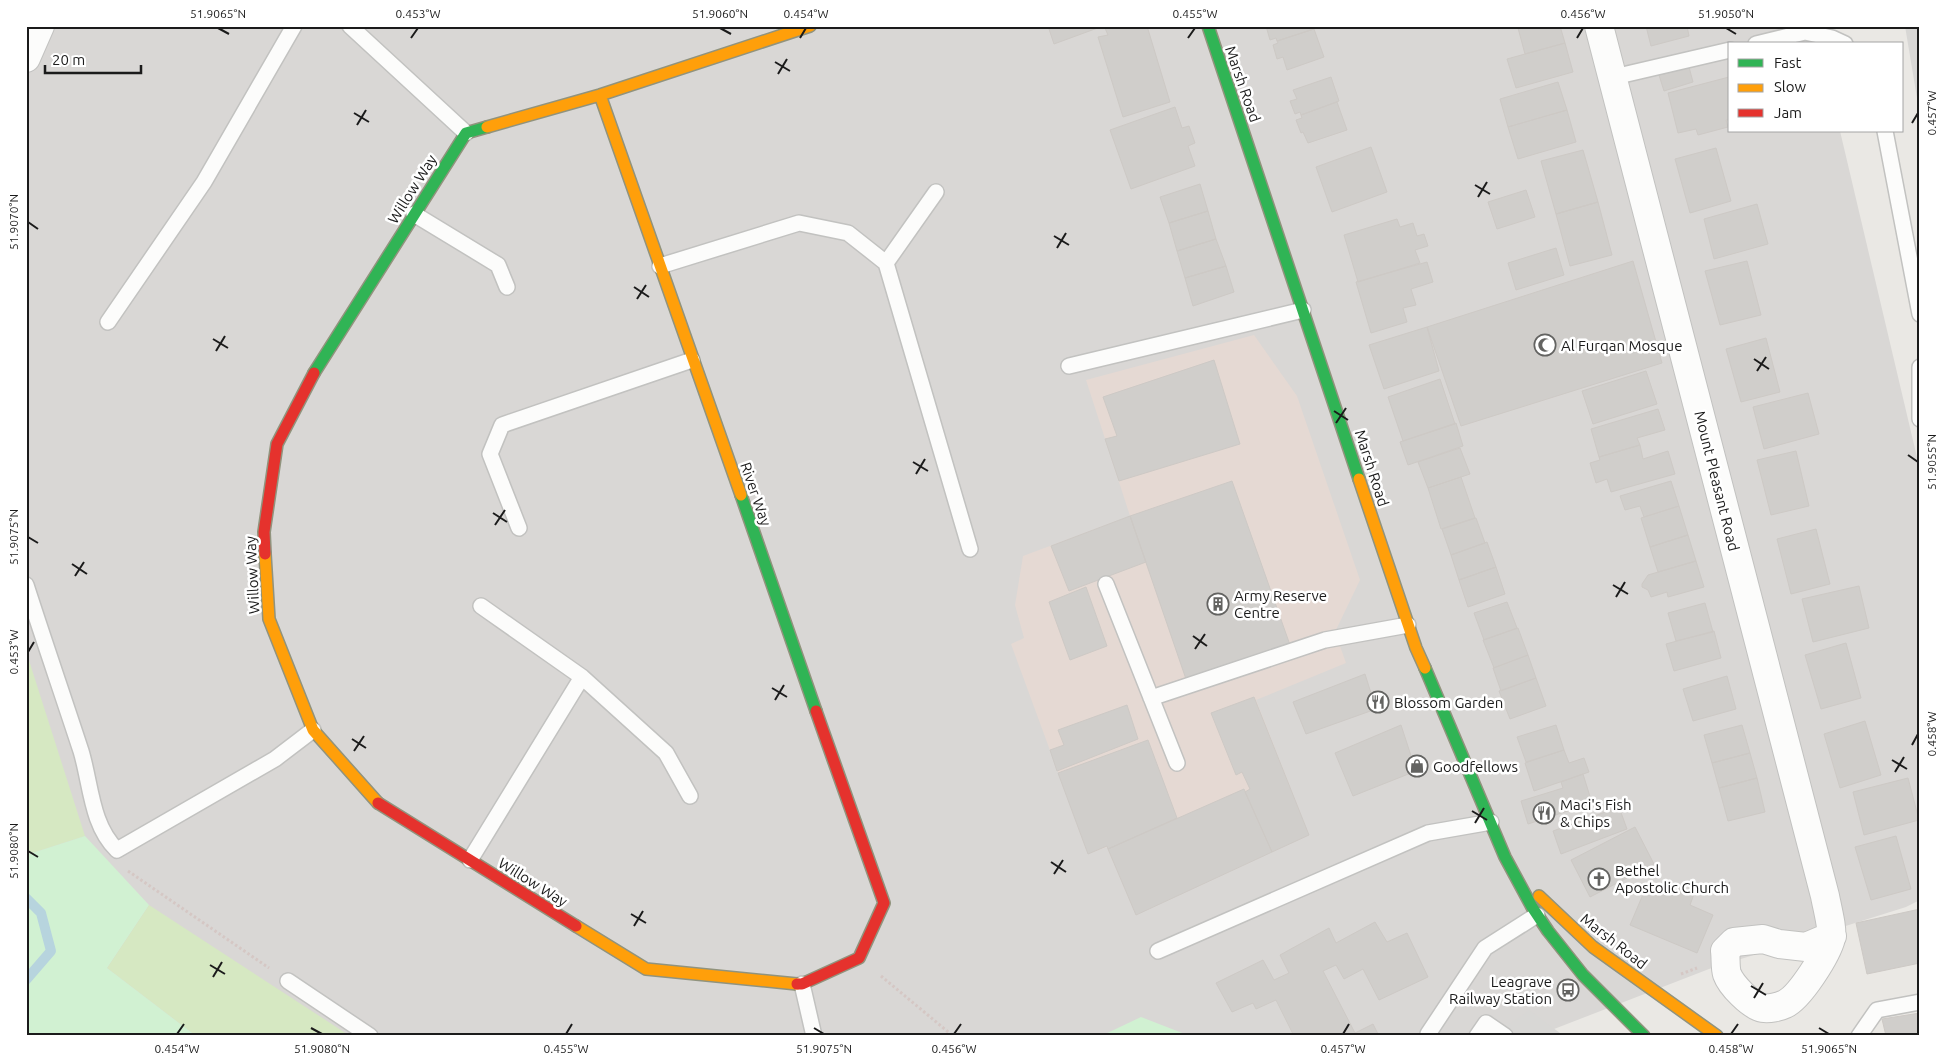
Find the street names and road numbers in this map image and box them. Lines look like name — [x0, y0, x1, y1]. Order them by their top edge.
street label: Marsh Road — [1222, 44, 1264, 124]
street label: Willow Way — [384, 151, 440, 227]
street label: Mount Pleasant Road — [1691, 409, 1743, 553]
street label: Marsh Road — [1352, 428, 1392, 508]
street label: River Way — [737, 460, 775, 528]
street label: Willow Way — [241, 536, 263, 614]
street label: Willow Way — [495, 854, 571, 910]
street label: Marsh Road — [1577, 910, 1651, 972]

